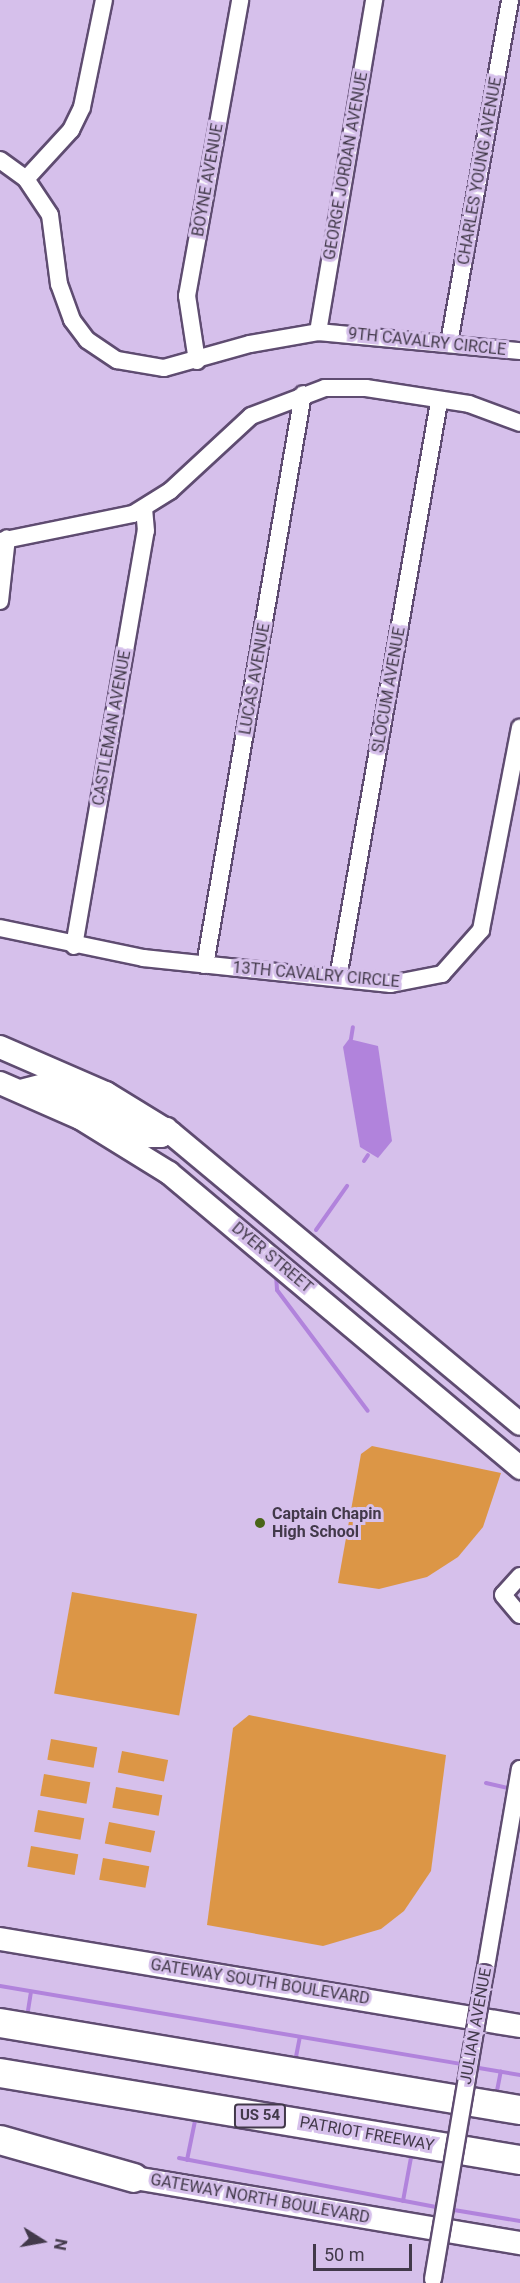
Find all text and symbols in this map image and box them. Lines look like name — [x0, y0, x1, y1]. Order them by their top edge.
street label: GEORGE JORDAN AVENUE — [320, 70, 372, 262]
street label: CHARLES YOUNG AVENUE — [454, 76, 506, 266]
street label: BOYNE AVENUE — [189, 122, 227, 238]
street label: 9TH CAVALRY CIRCLE — [347, 324, 507, 360]
street label: LUCAS AVENUE — [236, 622, 274, 736]
street label: SLOCUM AVENUE — [368, 626, 410, 754]
street label: CASTLEMAN AVENUE — [89, 649, 135, 807]
street label: 13TH CAVALRY CIRCLE — [232, 958, 400, 992]
street label: DYER STREET — [228, 1219, 316, 1297]
place label: Captain Chapin High School — [272, 1504, 381, 1542]
marker: Captain Chapin High School — [253, 1516, 267, 1530]
street label: GATEWAY SOUTH BOULEVARD — [149, 1955, 371, 2009]
street label: JULIAN AVENUE — [456, 1966, 496, 2086]
road number: US 54 — [233, 2104, 287, 2128]
street label: PATRIOT FREEWAY — [298, 2113, 436, 2155]
street label: GATEWAY NORTH BOULEVARD — [149, 2170, 371, 2228]
north arrow — [12, 2211, 72, 2271]
scale bar — [316, 2232, 415, 2270]
text: N — [50, 2237, 71, 2252]
text: 50 m — [324, 2244, 364, 2265]

